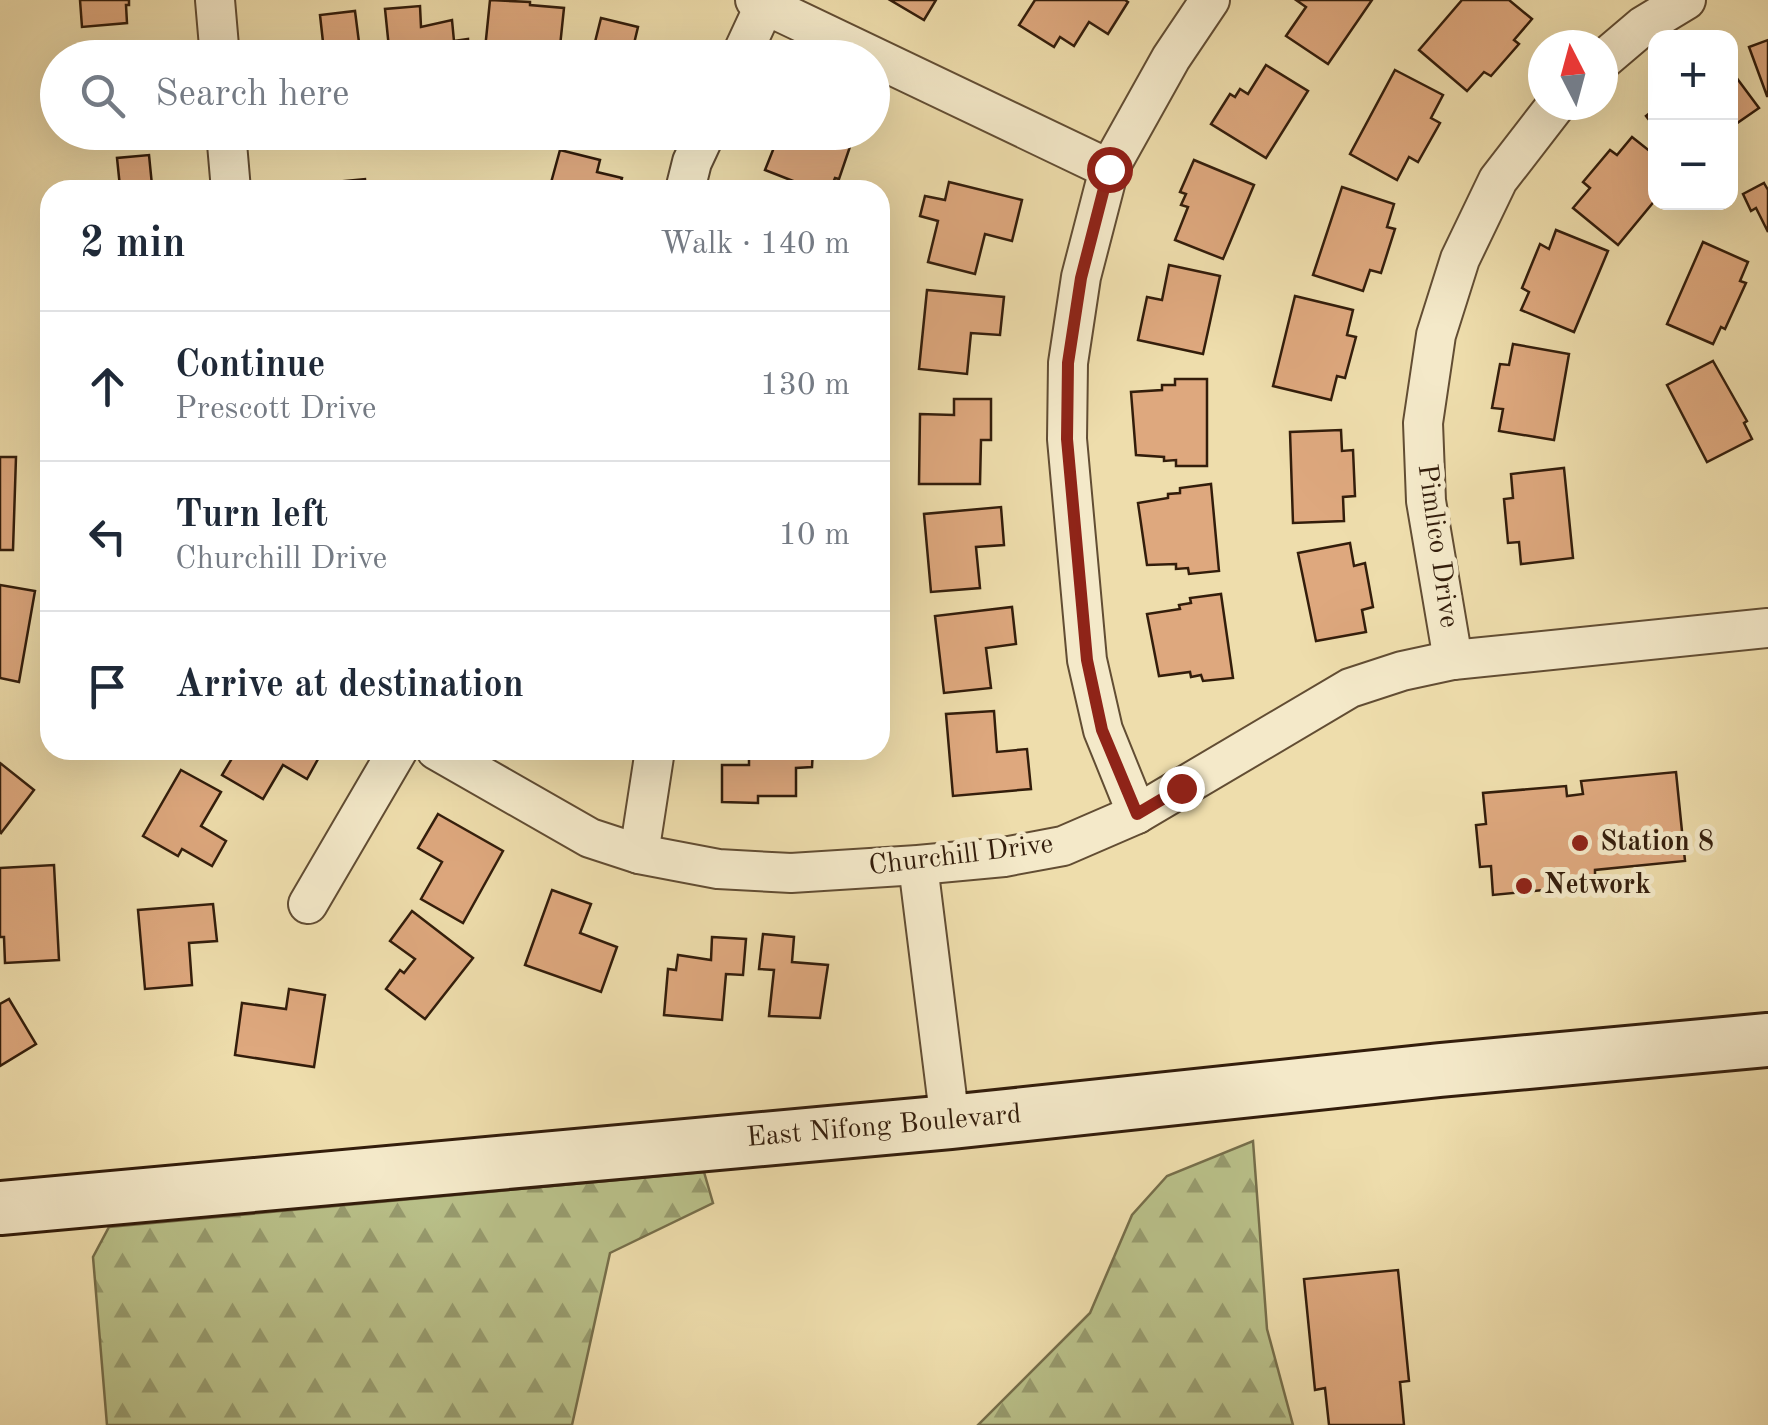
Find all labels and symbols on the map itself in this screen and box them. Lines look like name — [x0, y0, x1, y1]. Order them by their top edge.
north arrow — [1528, 30, 1618, 120]
route start — [1087, 147, 1133, 193]
street label: Pimlico Drive — [1412, 462, 1462, 630]
route end — [1159, 766, 1205, 812]
place label: Station 8 — [1600, 829, 1714, 857]
street label: Churchill Drive — [867, 831, 1055, 881]
marker: Station 8 — [1569, 832, 1591, 854]
place label: Network — [1544, 872, 1651, 900]
marker: Network — [1513, 875, 1535, 897]
street label: East Nifong Boulevard — [745, 1101, 1023, 1153]

